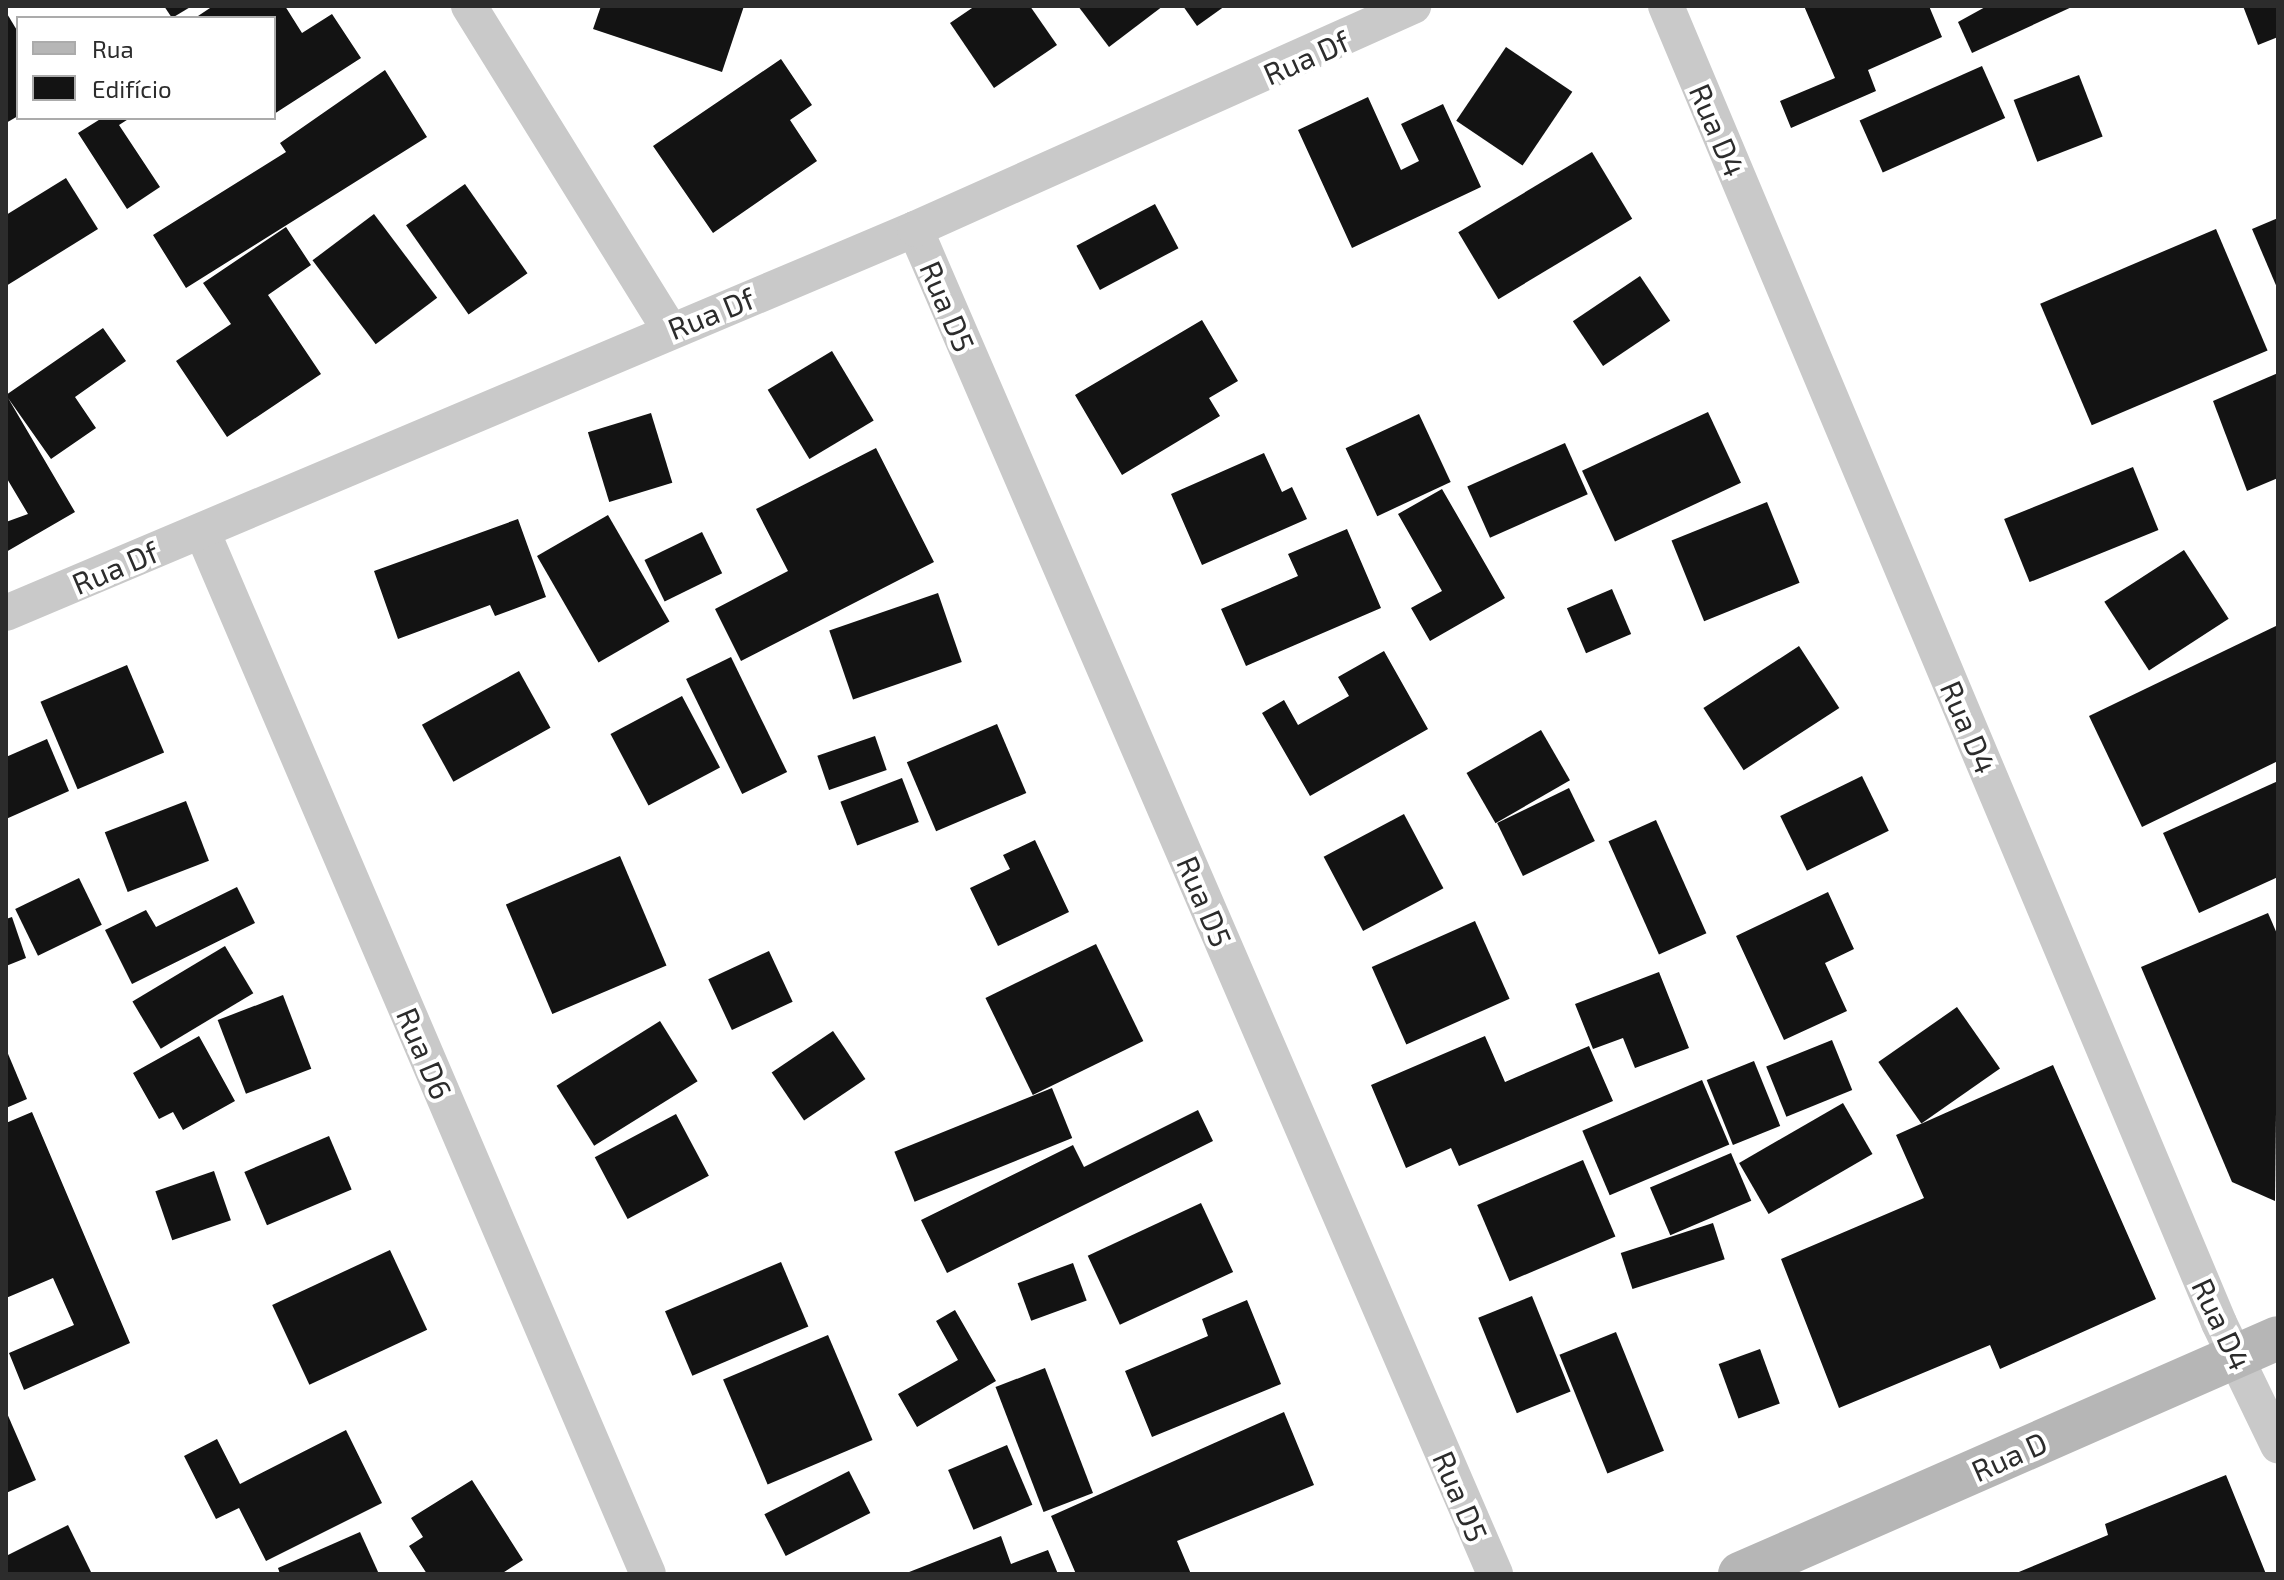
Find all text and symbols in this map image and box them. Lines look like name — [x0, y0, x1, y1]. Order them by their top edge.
legend — [16, 16, 276, 120]
street label: Rua Df — [1258, 22, 1354, 92]
text: Rua — [92, 34, 134, 63]
text: Edifício — [92, 74, 172, 103]
street label: Rua D4 — [1682, 78, 1754, 182]
street label: Rua D5 — [913, 255, 983, 357]
street label: Rua Df — [662, 279, 760, 347]
street label: Rua Df — [66, 533, 164, 601]
street label: Rua D4 — [1933, 675, 2005, 779]
street label: Rua D5 — [1170, 850, 1240, 952]
street label: Rua D6 — [390, 1002, 460, 1104]
street label: Rua D4 — [2185, 1272, 2259, 1376]
street label: Rua D — [1966, 1424, 2052, 1488]
street label: Rua D5 — [1426, 1445, 1496, 1547]

